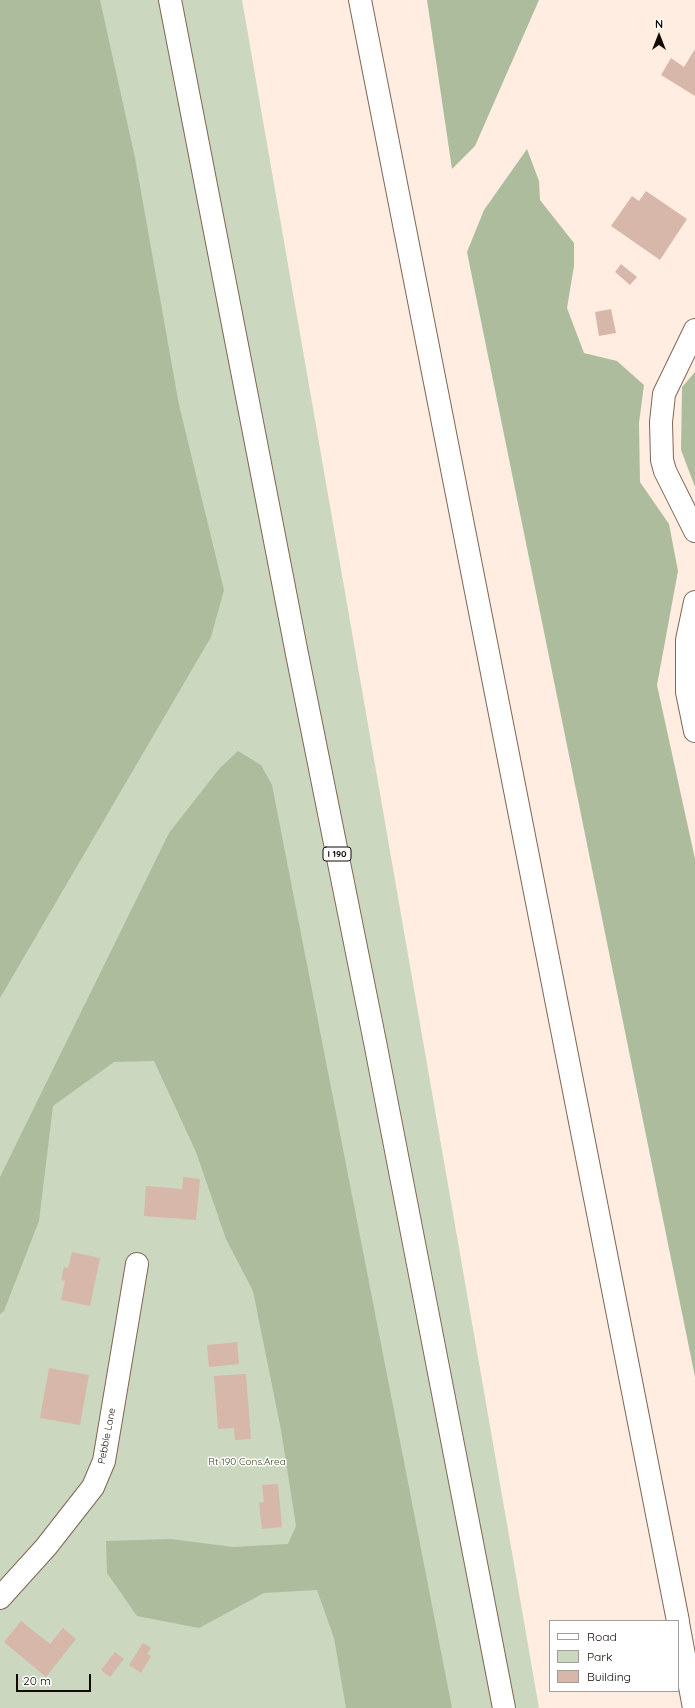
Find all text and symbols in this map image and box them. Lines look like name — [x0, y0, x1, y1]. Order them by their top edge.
north arrow — [639, 16, 679, 56]
text: N — [655, 17, 663, 31]
road number: I 190 — [323, 847, 351, 861]
street label: Pebble Lane — [96, 1407, 118, 1465]
park label: Rt 190 Cons.Area — [208, 1456, 286, 1468]
legend — [549, 1620, 679, 1692]
text: Road — [587, 1629, 617, 1644]
text: Park — [587, 1649, 612, 1664]
scale bar — [18, 1666, 93, 1692]
text: Building — [587, 1669, 631, 1684]
text: 20 m — [23, 1673, 51, 1688]

